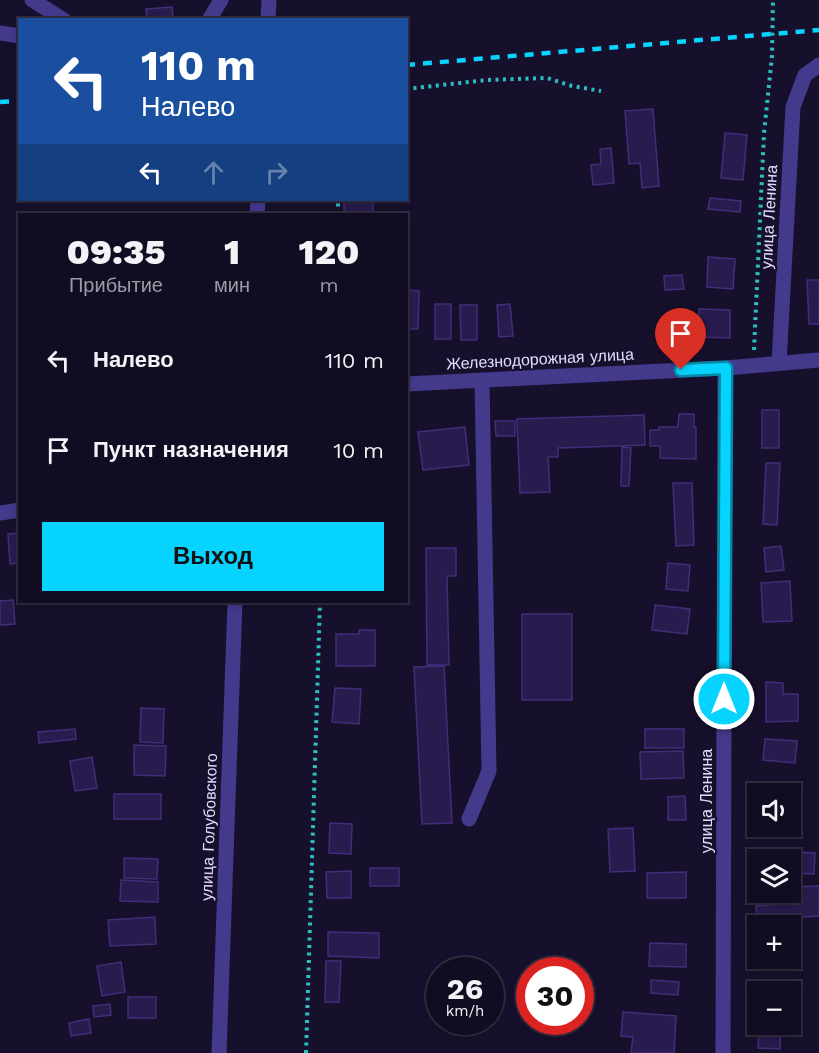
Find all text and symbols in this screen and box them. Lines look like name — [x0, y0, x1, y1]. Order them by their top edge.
text: 110 m — [141, 41, 256, 90]
icon: left — [42, 42, 120, 120]
text: Налево — [141, 91, 235, 123]
icon: left — [134, 156, 167, 189]
icon: ahead — [197, 156, 230, 189]
icon: right — [260, 156, 293, 189]
street label: улица Ленина — [757, 164, 781, 270]
text: 09:35 — [66, 231, 166, 273]
text: 1 — [224, 231, 240, 273]
text: 120 — [298, 231, 360, 273]
text: Прибытие — [69, 273, 163, 297]
text: мин — [214, 273, 250, 297]
text: m — [319, 273, 338, 297]
pin — [655, 308, 706, 370]
icon: arrive — [664, 317, 697, 350]
icon: left — [42, 344, 75, 377]
street label: Железнодорожная улица — [446, 345, 634, 373]
text: Налево — [93, 347, 174, 372]
text: 110 m — [325, 348, 384, 373]
icon: arrive — [42, 434, 75, 467]
text: Пункт назначения — [93, 437, 289, 462]
text: 10 m — [333, 438, 384, 463]
button: Выход — [42, 522, 384, 591]
position arrow — [692, 667, 756, 731]
street label: улица Ленина — [697, 749, 716, 853]
street label: улица Голубовского — [197, 753, 221, 901]
map controls — [747, 783, 801, 1035]
button: sound — [747, 783, 801, 837]
button: layers — [747, 849, 801, 903]
button: + — [747, 915, 801, 969]
speed limit sign: 30 — [516, 957, 594, 1035]
text: 26 — [447, 971, 483, 1006]
button: − — [747, 981, 801, 1035]
text: km/h — [446, 1002, 484, 1020]

